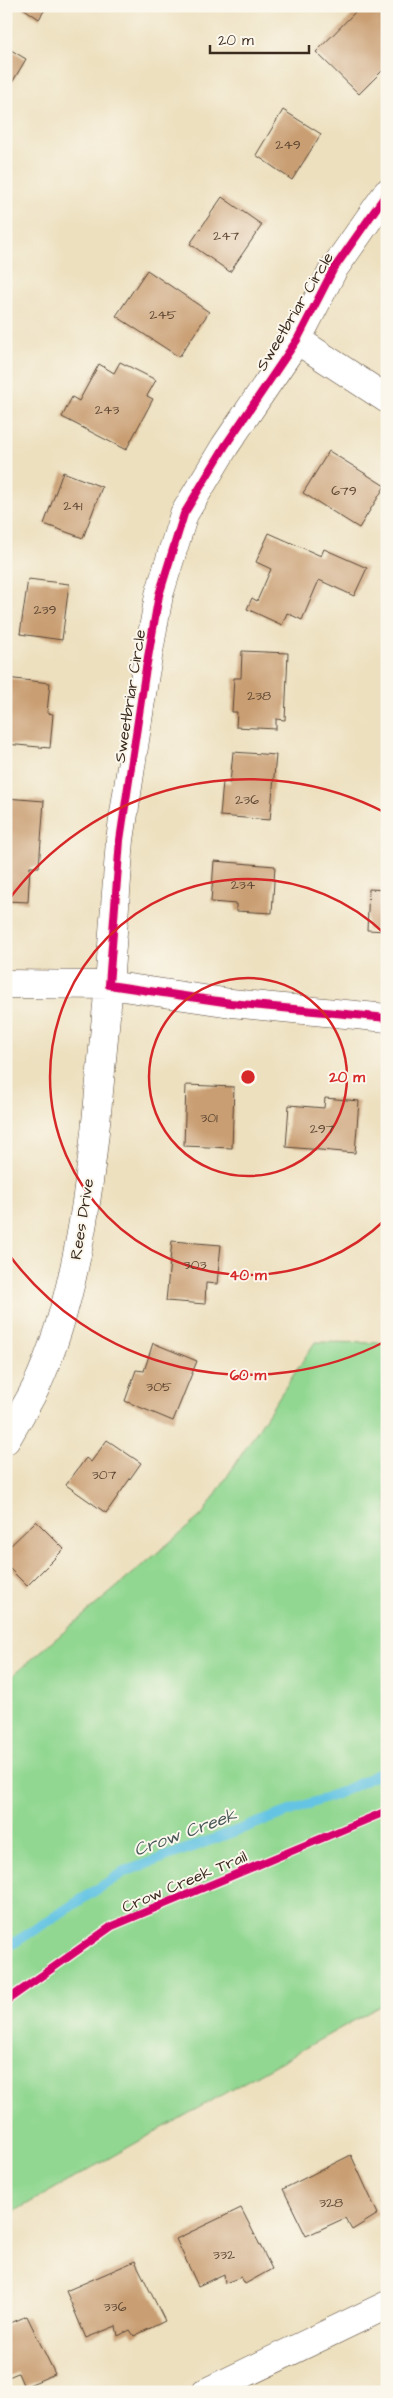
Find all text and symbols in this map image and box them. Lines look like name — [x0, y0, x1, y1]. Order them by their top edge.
scale bar — [210, 22, 309, 54]
text: 20 m — [218, 30, 254, 51]
house number: 249 — [275, 135, 301, 155]
house number: 247 — [213, 226, 239, 246]
street label: Sweetbriar Circle — [251, 248, 339, 375]
house number: 245 — [149, 305, 177, 325]
house number: 243 — [95, 400, 119, 420]
house number: 679 — [331, 481, 357, 501]
house number: 241 — [63, 496, 83, 516]
house number: 239 — [33, 600, 57, 620]
street label: Sweetbriar Circle — [109, 628, 151, 764]
house number: 238 — [247, 686, 271, 706]
house number: 236 — [235, 790, 259, 810]
house number: 234 — [231, 875, 256, 895]
text: 20 m — [328, 1067, 365, 1088]
centre of rings — [239, 1068, 257, 1086]
house number: 301 — [200, 1108, 218, 1128]
house number: 297 — [310, 1119, 335, 1139]
street label: Rees Drive — [65, 1177, 99, 1261]
house number: 303 — [183, 1255, 207, 1275]
text: 40 m — [229, 1265, 267, 1286]
text: 60 m — [230, 1365, 267, 1386]
house number: 305 — [146, 1377, 172, 1397]
house number: 307 — [92, 1465, 117, 1485]
water label: Crow Creek — [130, 1802, 241, 1863]
street label: Crow Creek Trail — [118, 1846, 250, 1918]
house number: 328 — [319, 2193, 343, 2213]
house number: 332 — [213, 2245, 235, 2265]
house number: 336 — [103, 2297, 127, 2317]

